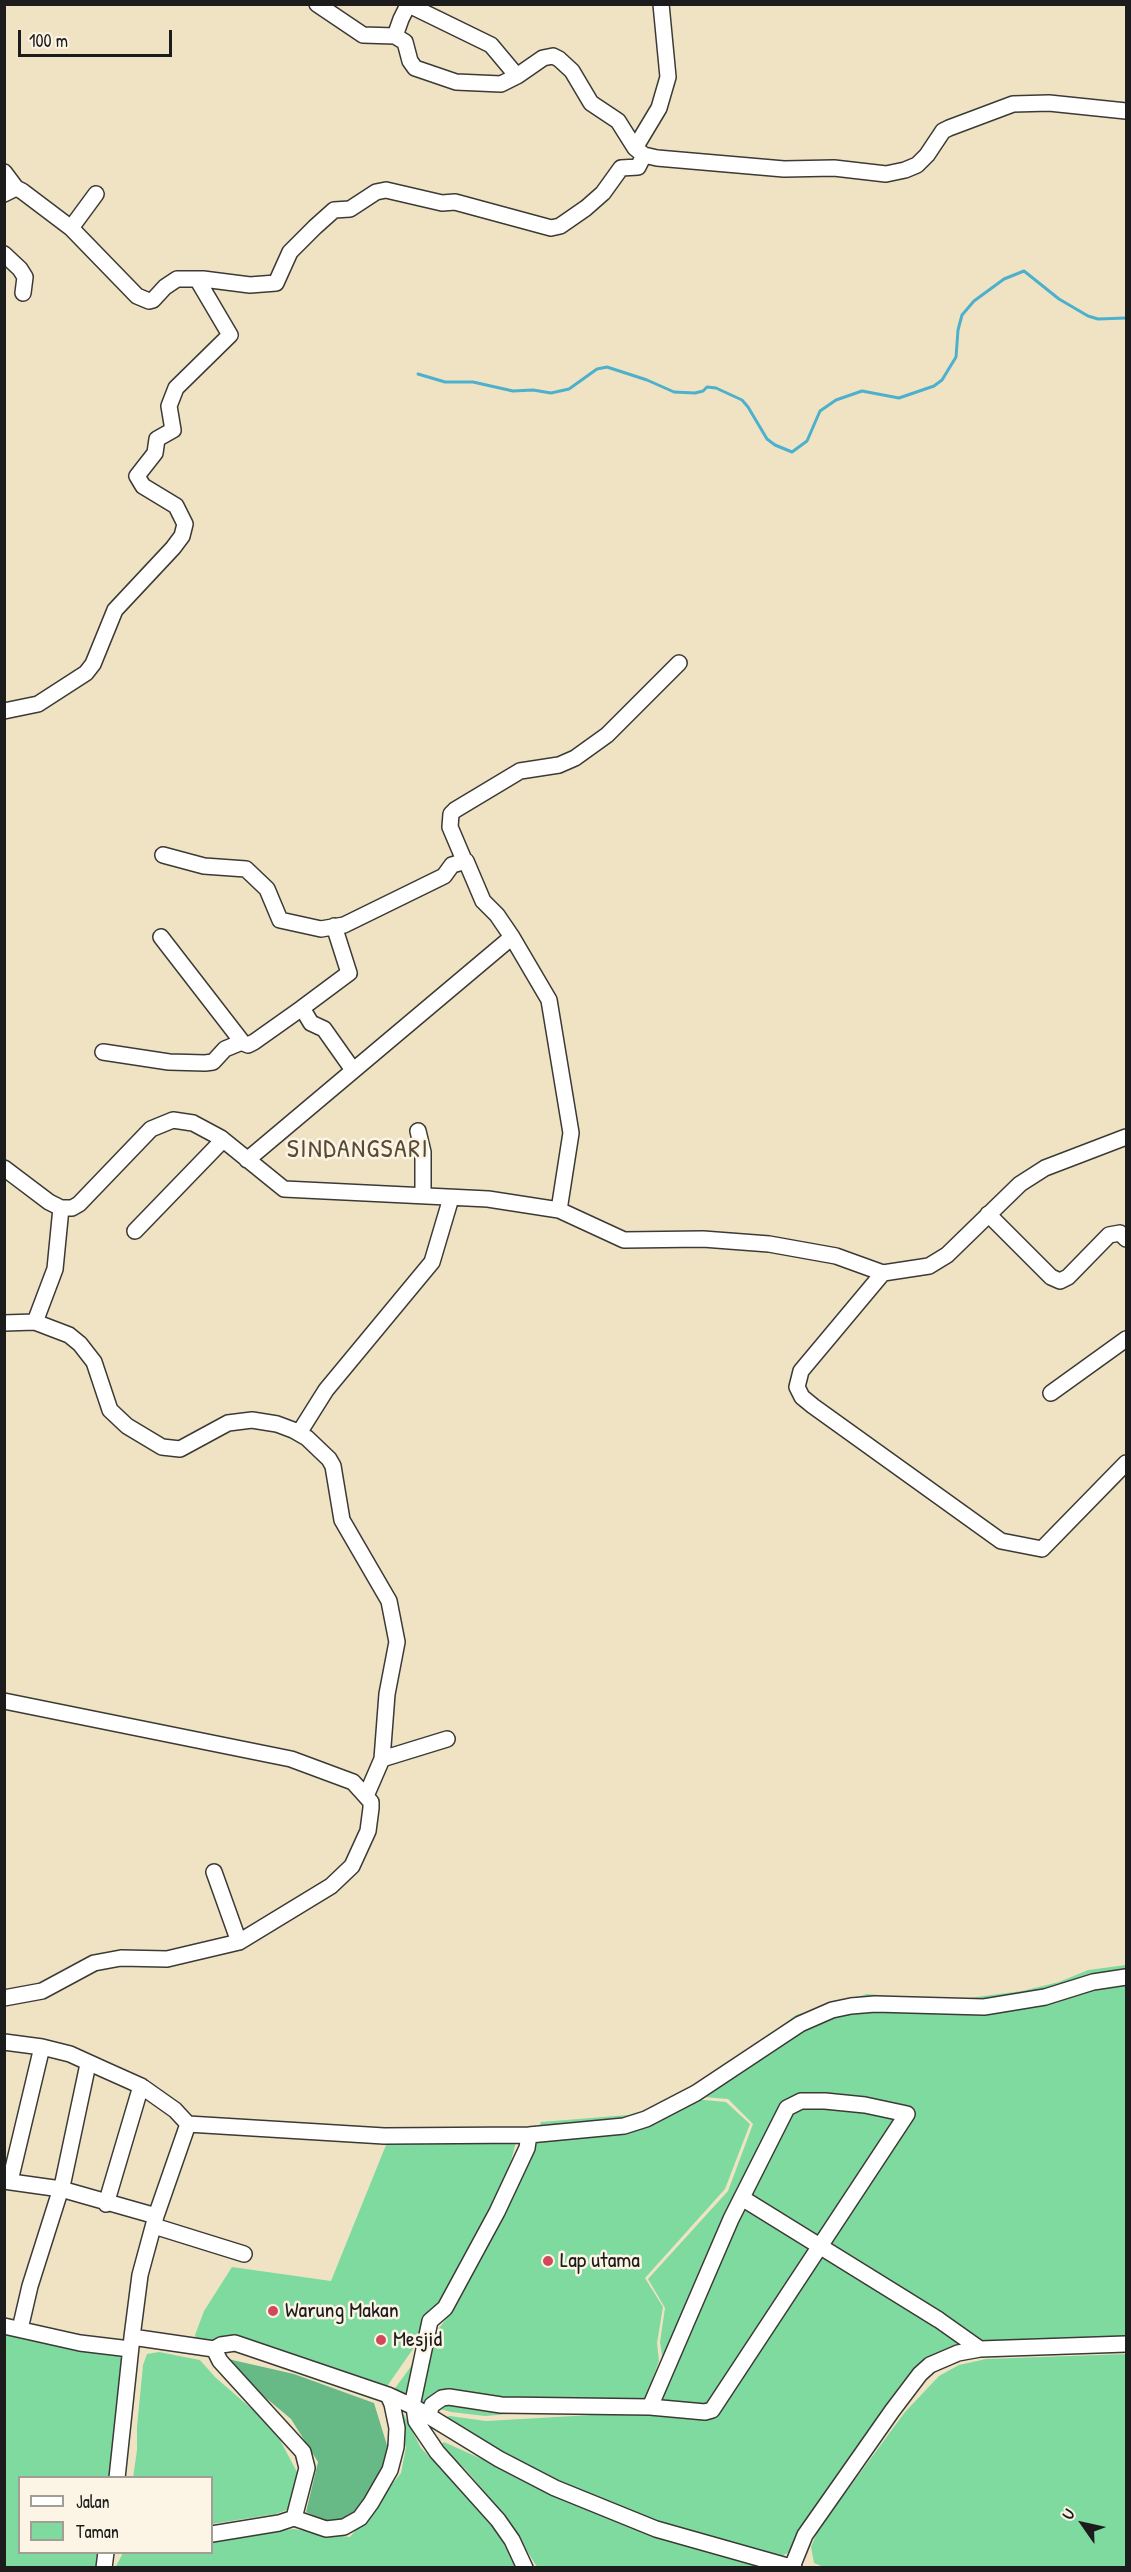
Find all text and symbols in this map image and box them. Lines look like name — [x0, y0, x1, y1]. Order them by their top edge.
scale bar — [21, 18, 176, 56]
text: 100 m — [29, 28, 68, 53]
district label: SINDANGSARI — [287, 1134, 429, 1166]
place label: Lap utama — [560, 2248, 640, 2274]
marker: Lap utama — [541, 2254, 555, 2268]
place label: Warung Makan — [285, 2298, 399, 2324]
marker: Warung Makan — [266, 2304, 280, 2318]
place label: Mesjid — [393, 2327, 442, 2353]
marker: Mesjid — [374, 2333, 388, 2347]
legend — [18, 2476, 213, 2554]
text: Jalan — [76, 2489, 110, 2514]
north arrow — [1053, 2494, 1113, 2554]
text: U — [1056, 2504, 1080, 2524]
text: Taman — [76, 2519, 119, 2544]

